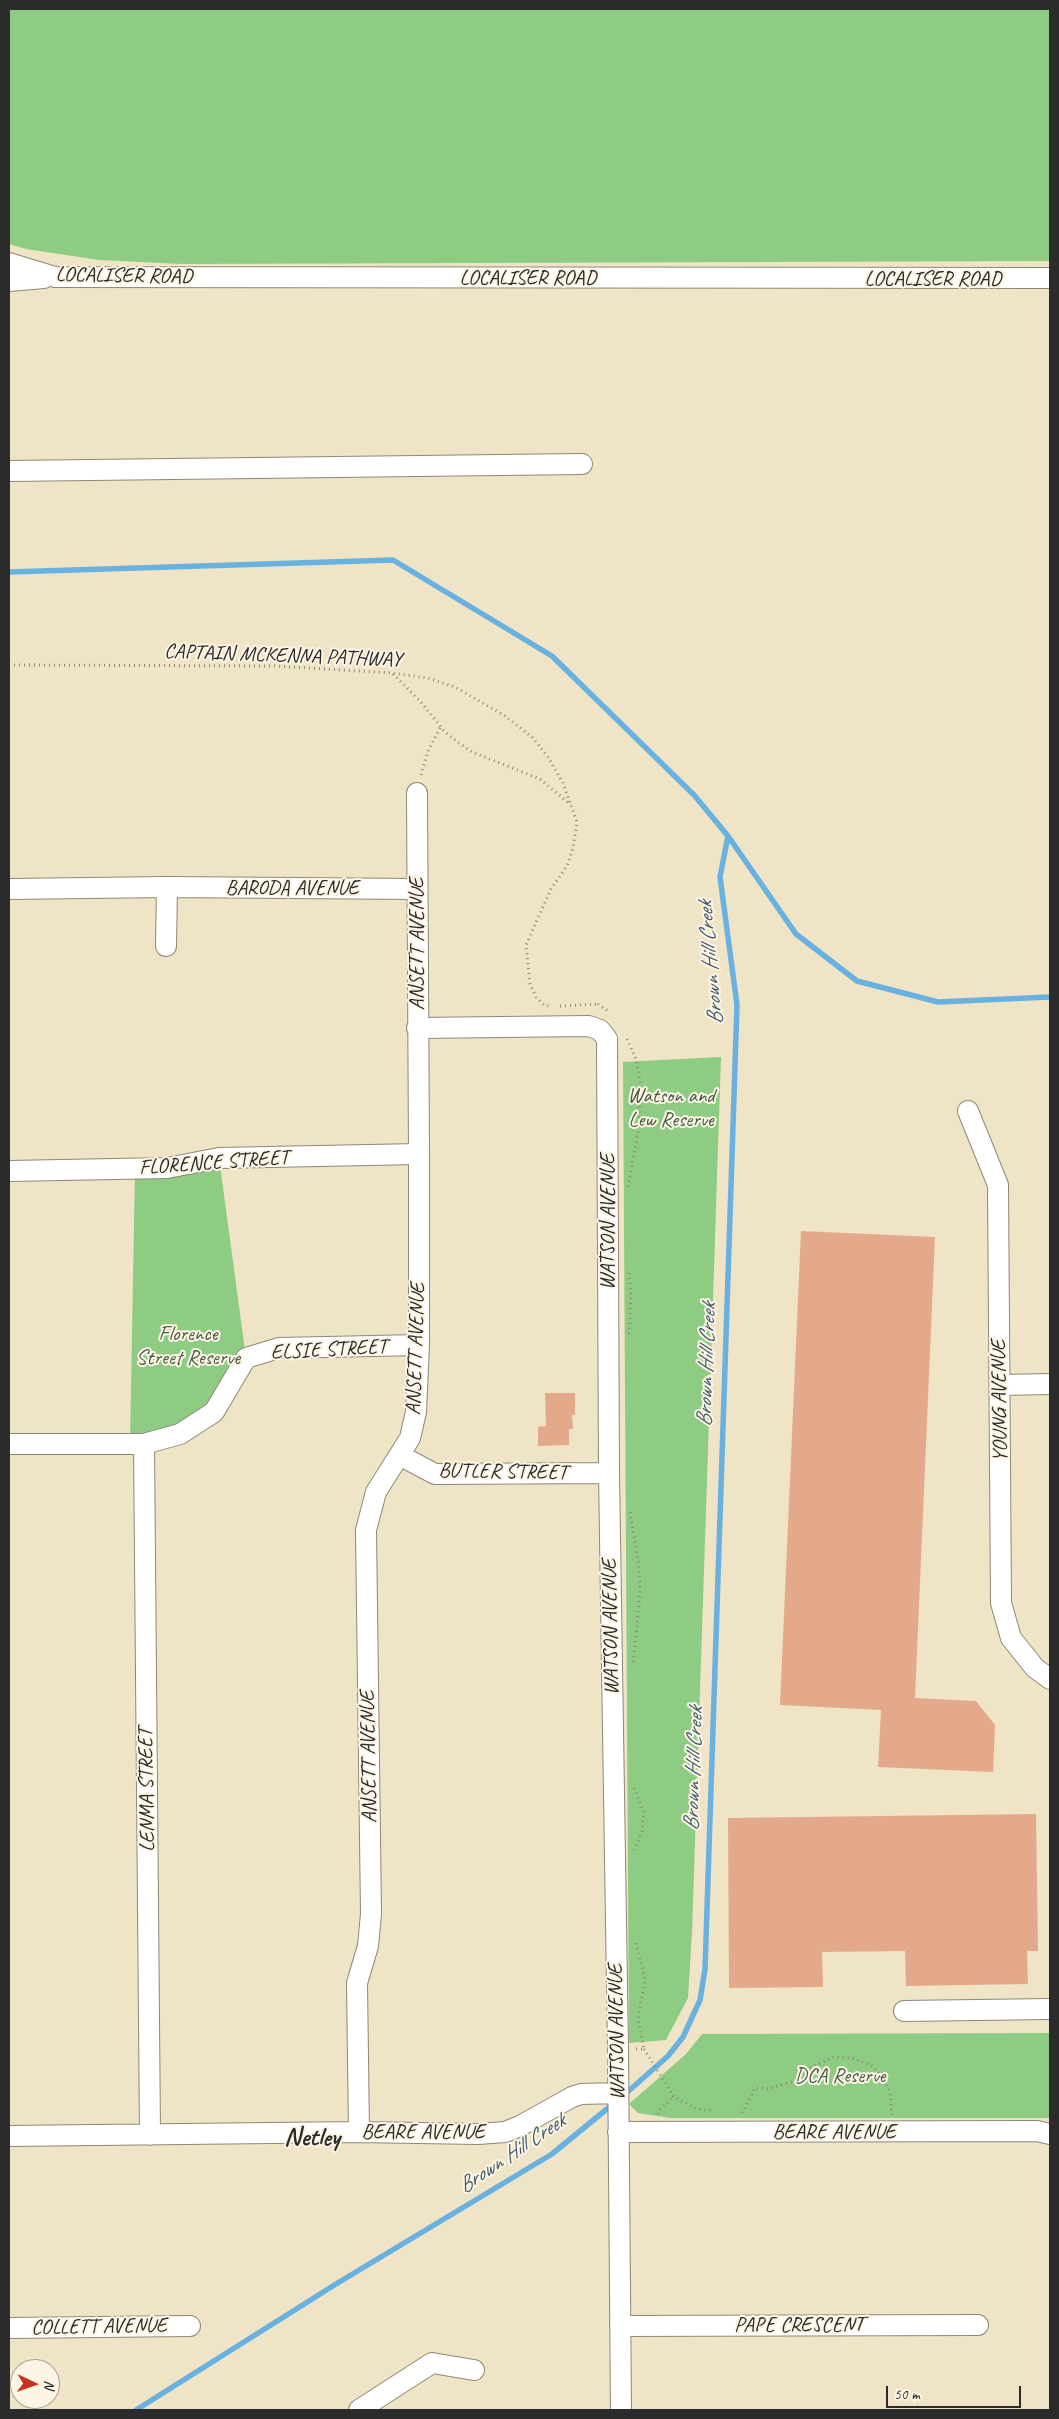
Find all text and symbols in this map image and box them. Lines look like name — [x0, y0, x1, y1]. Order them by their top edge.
street label: LOCALISER ROAD — [55, 262, 193, 290]
street label: LOCALISER ROAD — [459, 265, 597, 291]
street label: LOCALISER ROAD — [864, 266, 1002, 292]
street label: CAPTAIN MCKENNA PATHWAY — [164, 639, 402, 673]
street label: BARODA AVENUE — [225, 875, 359, 901]
street label: ANSETT AVENUE — [404, 878, 430, 1010]
water label: Brown Hill Creek — [692, 900, 730, 1026]
park label: Watson and Lew Reserve — [627, 1083, 715, 1133]
street label: FLORENCE STREET — [138, 1145, 290, 1181]
street label: WATSON AVENUE — [595, 1154, 621, 1290]
street label: ANSETT AVENUE — [401, 1282, 431, 1416]
water label: Brown Hill Creek — [692, 1303, 722, 1427]
park label: Florence Street Reserve — [136, 1321, 240, 1371]
street label: ELSIE STREET — [270, 1334, 388, 1366]
street label: YOUNG AVENUE — [986, 1340, 1014, 1462]
street label: BUTLER STREET — [438, 1458, 568, 1486]
street label: WATSON AVENUE — [597, 1559, 625, 1695]
street label: ANSETT AVENUE — [355, 1691, 383, 1823]
water label: Brown Hill Creek — [679, 1707, 709, 1831]
street label: LENMA STREET — [133, 1728, 161, 1852]
street label: WATSON AVENUE — [603, 1964, 631, 2100]
park label: DCA Reserve — [795, 2063, 885, 2089]
water label: Brown Hill Creek — [453, 2108, 571, 2200]
street label: BEARE AVENUE — [362, 2119, 484, 2145]
street label: BEARE AVENUE — [773, 2119, 895, 2145]
district label: Netley — [284, 2122, 340, 2154]
street label: PAPE CRESCENT — [734, 2312, 864, 2338]
street label: COLLETT AVENUE — [31, 2313, 167, 2341]
north arrow — [10, 2359, 60, 2409]
scale bar — [889, 2376, 1024, 2408]
text: N — [41, 2380, 58, 2390]
text: 50 m — [894, 2385, 920, 2404]

